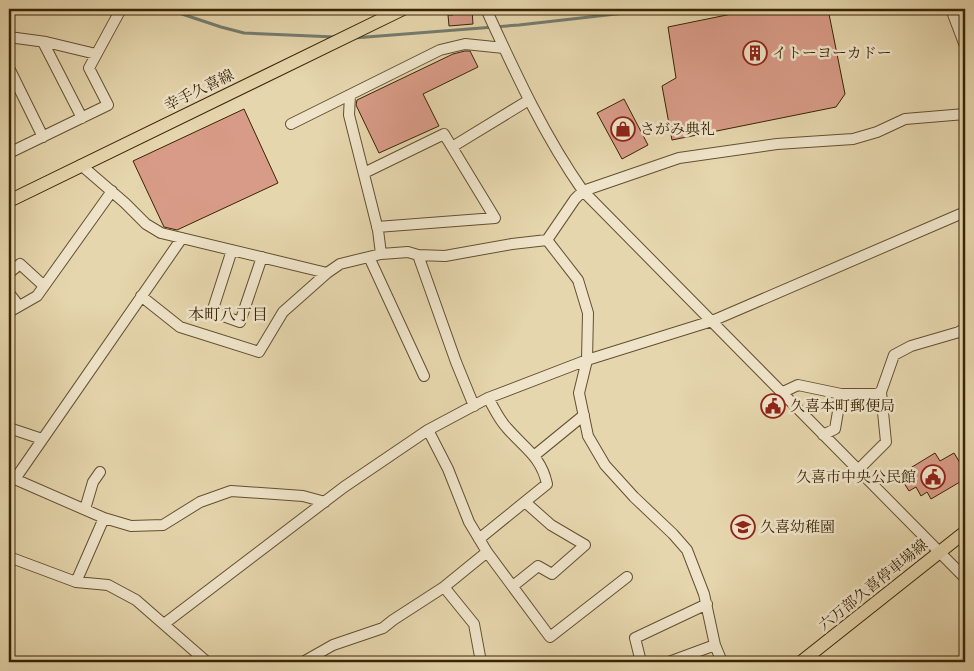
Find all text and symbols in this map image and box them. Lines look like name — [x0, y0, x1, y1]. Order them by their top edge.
building icon: イトーヨーカドー — [742, 40, 768, 66]
place label: イトーヨーカドー — [772, 42, 892, 63]
street label: 幸手久喜線 — [160, 64, 237, 115]
shop icon: さがみ典礼 — [610, 116, 636, 142]
place label: さがみ典礼 — [640, 118, 715, 139]
district label: 本町八丁目 — [188, 302, 268, 326]
public building icon: 久喜本町郵便局 — [760, 393, 786, 419]
place label: 久喜本町郵便局 — [790, 395, 895, 416]
public building icon: 久喜市中央公民館 — [920, 464, 946, 490]
place label: 久喜市中央公民館 — [796, 466, 916, 487]
school or university icon: 久喜幼稚園 — [730, 514, 756, 540]
place label: 久喜幼稚園 — [760, 516, 835, 537]
street label: 六万部久喜停車場線 — [814, 534, 932, 635]

